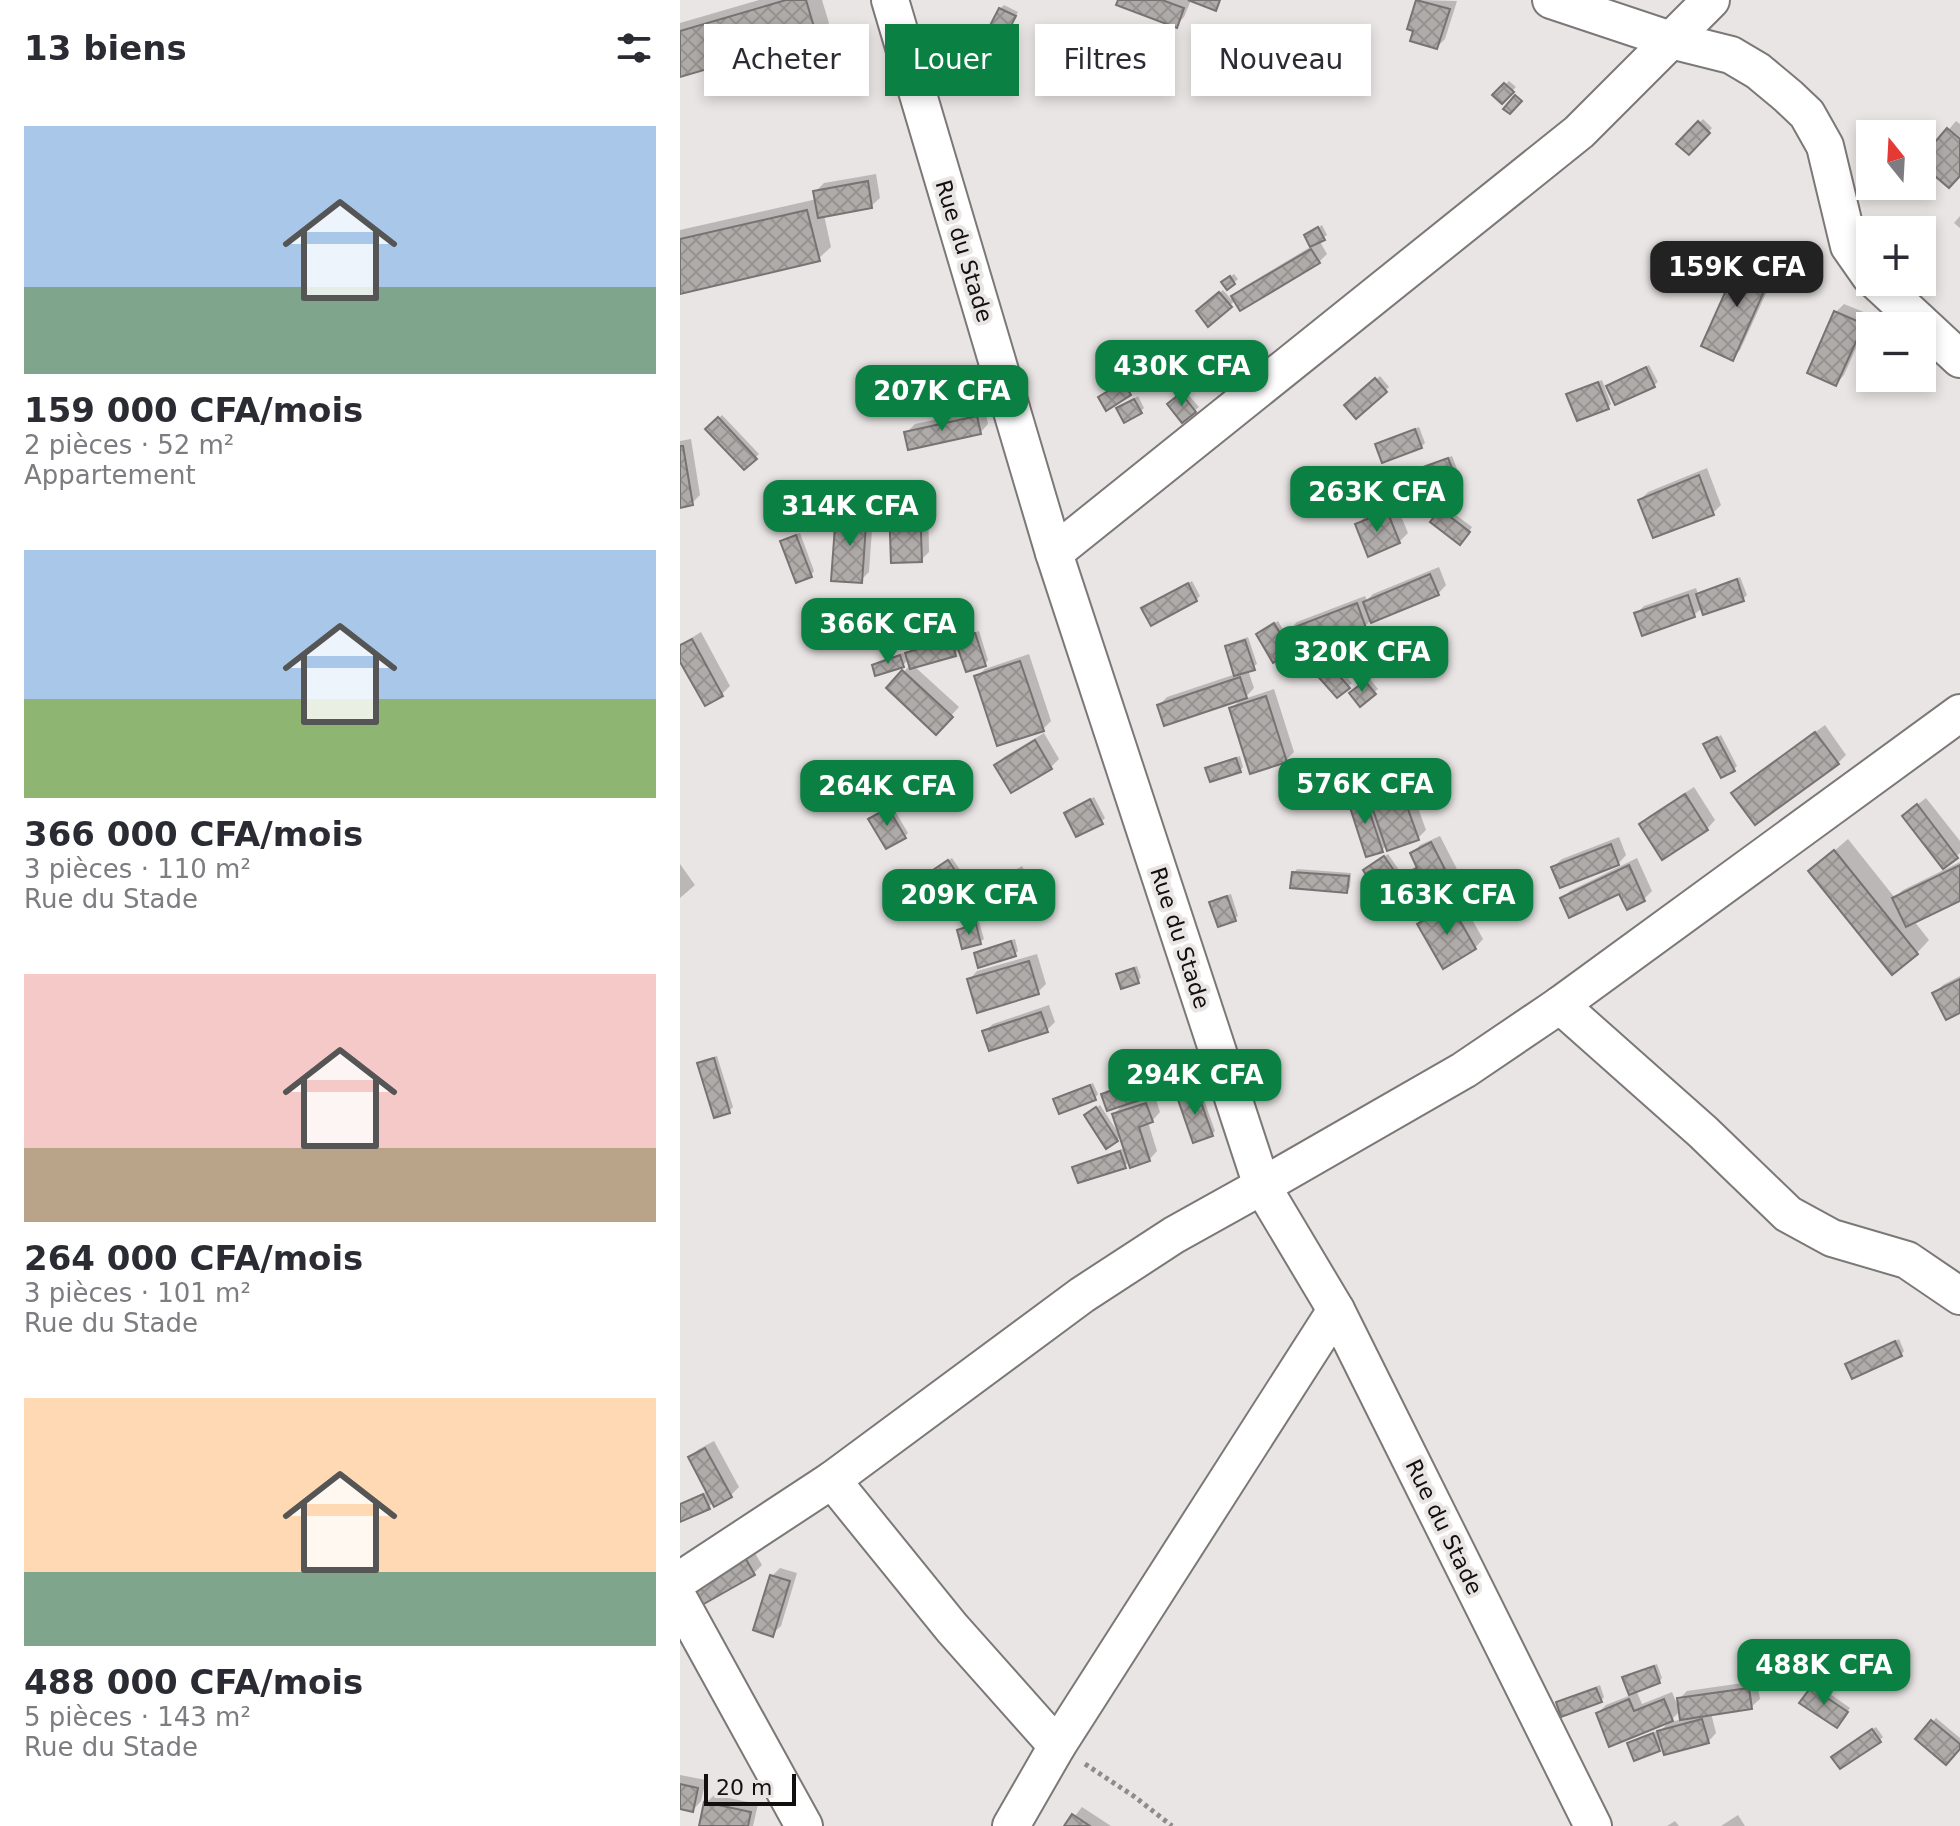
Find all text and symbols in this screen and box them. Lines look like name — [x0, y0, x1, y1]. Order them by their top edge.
chip: Acheter — [704, 24, 869, 96]
chip: Louer — [885, 24, 1019, 96]
chip: Filtres — [1035, 24, 1175, 96]
chip: Nouveau — [1191, 24, 1371, 96]
icon: filters — [612, 26, 656, 70]
text: 13 biens — [24, 28, 187, 68]
north arrow — [1856, 120, 1936, 200]
map controls — [1856, 120, 1936, 392]
street label: Rue du Stade — [931, 177, 997, 325]
icon: home — [268, 178, 412, 322]
button: + — [1856, 216, 1936, 296]
pin: 159K CFA — [1654, 241, 1820, 309]
text: 159K CFA — [1668, 252, 1806, 282]
button: − — [1856, 312, 1936, 392]
pin: 430K CFA — [1099, 340, 1265, 408]
text: 430K CFA — [1113, 351, 1251, 381]
pin: 207K CFA — [859, 365, 1025, 433]
text: 207K CFA — [873, 376, 1011, 406]
text: 159 000 CFA/mois — [24, 390, 363, 430]
text: 2 pièces · 52 m² — [24, 430, 234, 460]
text: Appartement — [24, 460, 196, 490]
pin: 263K CFA — [1294, 466, 1460, 534]
text: 263K CFA — [1308, 477, 1446, 507]
pin: 314K CFA — [767, 480, 933, 548]
text: 314K CFA — [781, 491, 919, 521]
pin: 366K CFA — [805, 598, 971, 666]
icon: home — [268, 602, 412, 746]
text: 366K CFA — [819, 609, 957, 639]
pin: 320K CFA — [1279, 626, 1445, 694]
text: 320K CFA — [1293, 637, 1431, 667]
pin: 576K CFA — [1282, 758, 1448, 826]
pin: 264K CFA — [804, 760, 970, 828]
text: 576K CFA — [1296, 769, 1434, 799]
text: 264K CFA — [818, 771, 956, 801]
text: 366 000 CFA/mois — [24, 814, 363, 854]
text: 3 pièces · 110 m² — [24, 854, 251, 884]
street label: Rue du Stade — [1145, 864, 1215, 1012]
pin: 209K CFA — [886, 869, 1052, 937]
pin: 163K CFA — [1364, 869, 1530, 937]
text: 209K CFA — [900, 880, 1038, 910]
text: 163K CFA — [1378, 880, 1516, 910]
text: Rue du Stade — [24, 884, 198, 914]
icon: home — [268, 1026, 412, 1170]
pin: 294K CFA — [1112, 1049, 1278, 1117]
text: 294K CFA — [1126, 1060, 1264, 1090]
text: 264 000 CFA/mois — [24, 1238, 363, 1278]
text: 3 pièces · 101 m² — [24, 1278, 251, 1308]
text: Rue du Stade — [24, 1308, 198, 1338]
icon: home — [268, 1450, 412, 1594]
street label: Rue du Stade — [1400, 1455, 1488, 1599]
pin: 488K CFA — [1741, 1639, 1907, 1707]
text: 488K CFA — [1755, 1650, 1893, 1680]
text: 488 000 CFA/mois — [24, 1662, 363, 1702]
text: 5 pièces · 143 m² — [24, 1702, 251, 1732]
text: Rue du Stade — [24, 1732, 198, 1762]
scale bar — [704, 1770, 796, 1806]
text: 20 m — [716, 1775, 772, 1800]

